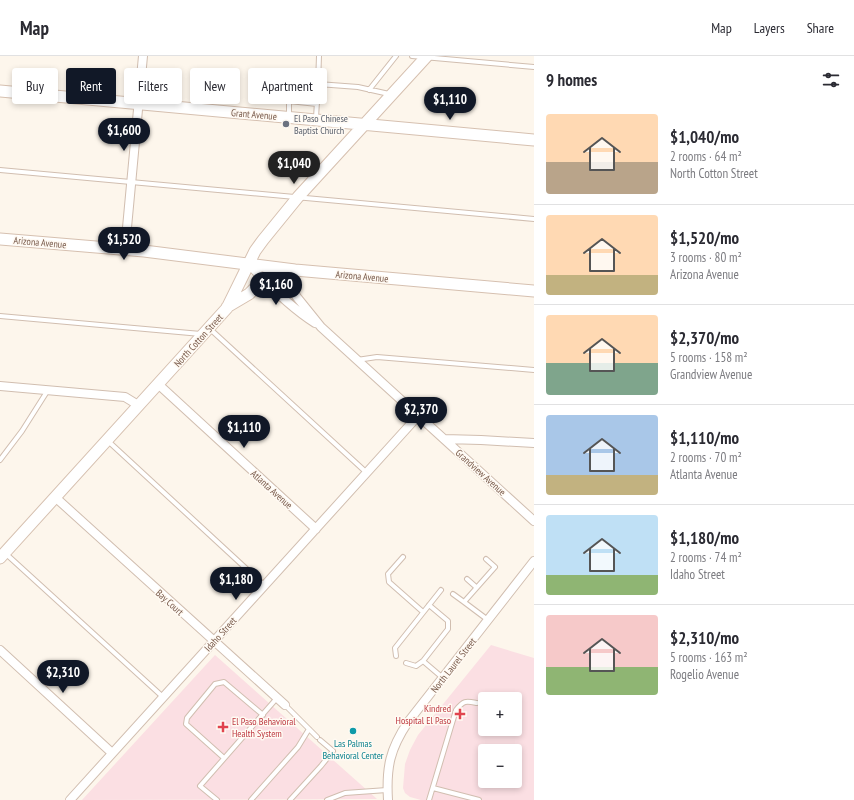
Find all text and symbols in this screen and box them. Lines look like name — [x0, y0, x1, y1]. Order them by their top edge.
text: Map — [20, 16, 49, 40]
text: Map — [711, 19, 732, 37]
text: Layers — [754, 19, 785, 37]
text: Share — [807, 19, 834, 37]
chip: Buy — [12, 68, 58, 104]
chip: Rent — [66, 68, 116, 104]
chip: Filters — [124, 68, 182, 104]
chip: New — [190, 68, 240, 104]
chip: Apartment — [248, 68, 327, 104]
text: 9 homes — [546, 69, 597, 91]
icon: filters — [820, 69, 842, 91]
pin: $1,110 — [417, 87, 483, 121]
text: $1,110 — [433, 91, 467, 108]
street label: Grant Avenue — [231, 106, 277, 123]
place label: El Paso Chinese Baptist Church — [294, 112, 348, 137]
pin: $1,600 — [91, 118, 157, 152]
marker: El Paso Chinese Baptist Church — [281, 119, 291, 129]
text: $1,600 — [107, 122, 141, 139]
text: $1,040/mo — [670, 126, 739, 148]
icon: home — [578, 130, 626, 178]
text: 2 rooms · 64 m² — [670, 148, 742, 165]
pin: $1,040 — [261, 151, 327, 185]
text: $1,040 — [277, 155, 311, 172]
text: North Cotton Street — [670, 165, 758, 182]
pin: $1,520 — [91, 227, 157, 261]
text: $1,520/mo — [670, 227, 739, 249]
text: $1,520 — [107, 231, 141, 248]
icon: home — [578, 231, 626, 279]
street label: Arizona Avenue — [13, 234, 67, 251]
text: 3 rooms · 80 m² — [670, 249, 742, 266]
text: Arizona Avenue — [670, 266, 739, 283]
street label: Arizona Avenue — [335, 268, 389, 285]
pin: $1,160 — [243, 272, 309, 306]
text: $1,160 — [259, 276, 293, 293]
street label: North Cotton Street — [171, 311, 226, 370]
text: $2,370/mo — [670, 327, 739, 349]
icon: home — [578, 331, 626, 379]
text: 5 rooms · 158 m² — [670, 349, 748, 366]
text: Grandview Avenue — [670, 366, 752, 383]
pin: $2,370 — [388, 397, 454, 431]
text: $2,370 — [404, 401, 438, 418]
pin: $1,110 — [211, 415, 277, 449]
text: $1,110 — [227, 419, 261, 436]
text: $1,110/mo — [670, 427, 739, 449]
icon: home — [578, 431, 626, 479]
street label: Grandview Avenue — [453, 446, 509, 498]
text: 2 rooms · 70 m² — [670, 449, 742, 466]
text: Atlanta Avenue — [670, 466, 738, 483]
street label: Atlanta Avenue — [248, 467, 295, 512]
text: $1,180/mo — [670, 527, 739, 549]
icon: home — [578, 531, 626, 579]
text: 2 rooms · 74 m² — [670, 549, 742, 566]
text: Idaho Street — [670, 566, 725, 583]
pin: $1,180 — [203, 567, 269, 601]
text: $1,180 — [219, 571, 253, 588]
street label: Bay Court — [153, 587, 186, 618]
street label: Idaho Street — [201, 614, 239, 654]
text: $2,310/mo — [670, 627, 739, 649]
icon: home — [578, 631, 626, 679]
street label: North Laurel Street — [428, 635, 479, 695]
text: 5 rooms · 163 m² — [670, 649, 748, 666]
pin: $2,310 — [30, 660, 96, 694]
text: $2,310 — [46, 664, 80, 681]
text: Rogelio Avenue — [670, 666, 739, 683]
map controls — [478, 692, 522, 788]
button: + — [478, 692, 522, 736]
place label: Kindred Hospital El Paso — [396, 702, 451, 727]
marker: Kindred Hospital El Paso — [454, 708, 466, 720]
place label: El Paso Behavioral Health System — [232, 715, 296, 740]
marker: El Paso Behavioral Health System — [217, 721, 229, 733]
marker: Las Palmas Behavioral Center — [348, 726, 358, 736]
place label: Las Palmas Behavioral Center — [322, 737, 384, 762]
button: − — [478, 744, 522, 788]

